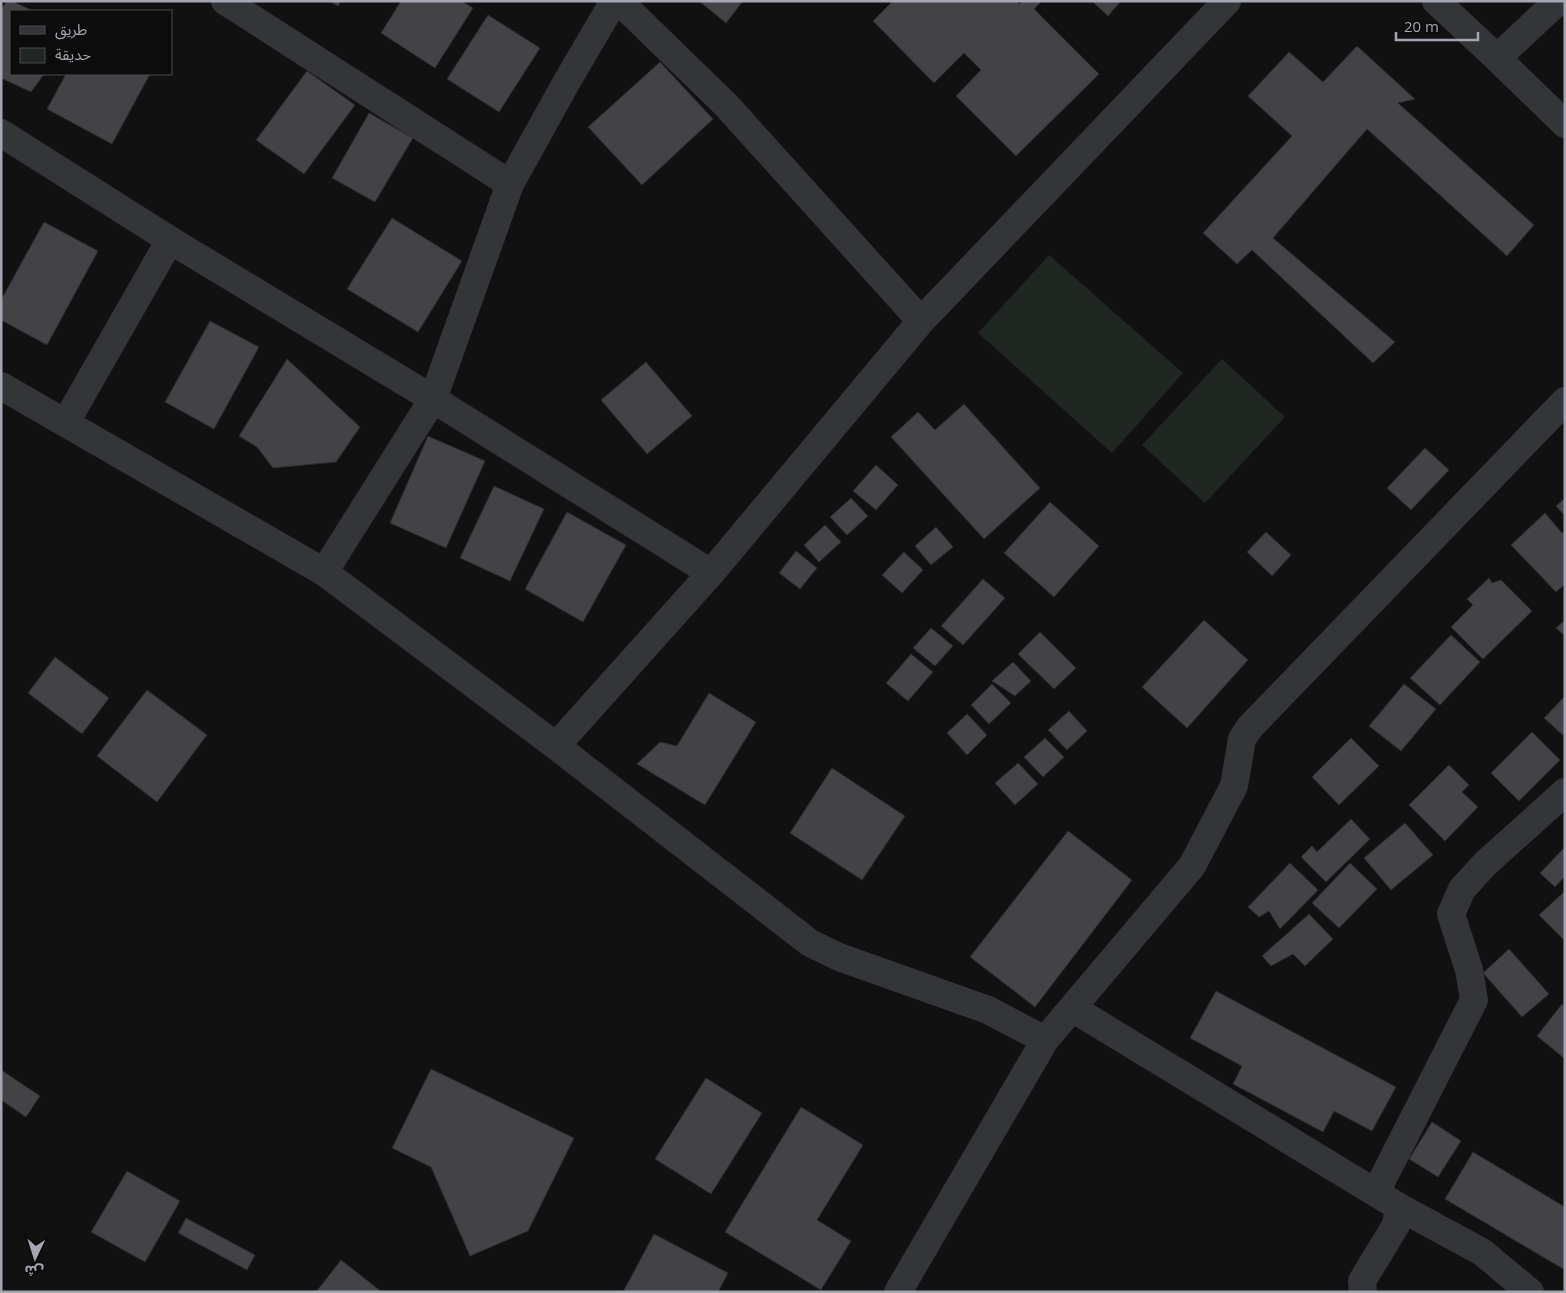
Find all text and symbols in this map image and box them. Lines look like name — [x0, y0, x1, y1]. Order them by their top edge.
legend — [10, 10, 172, 75]
scale bar — [1396, 10, 1478, 42]
text: 20 m — [1404, 16, 1439, 36]
text: طريق — [55, 19, 87, 40]
text: حديقة — [55, 44, 91, 64]
north arrow — [10, 1233, 60, 1283]
text: ش — [24, 1261, 44, 1282]

